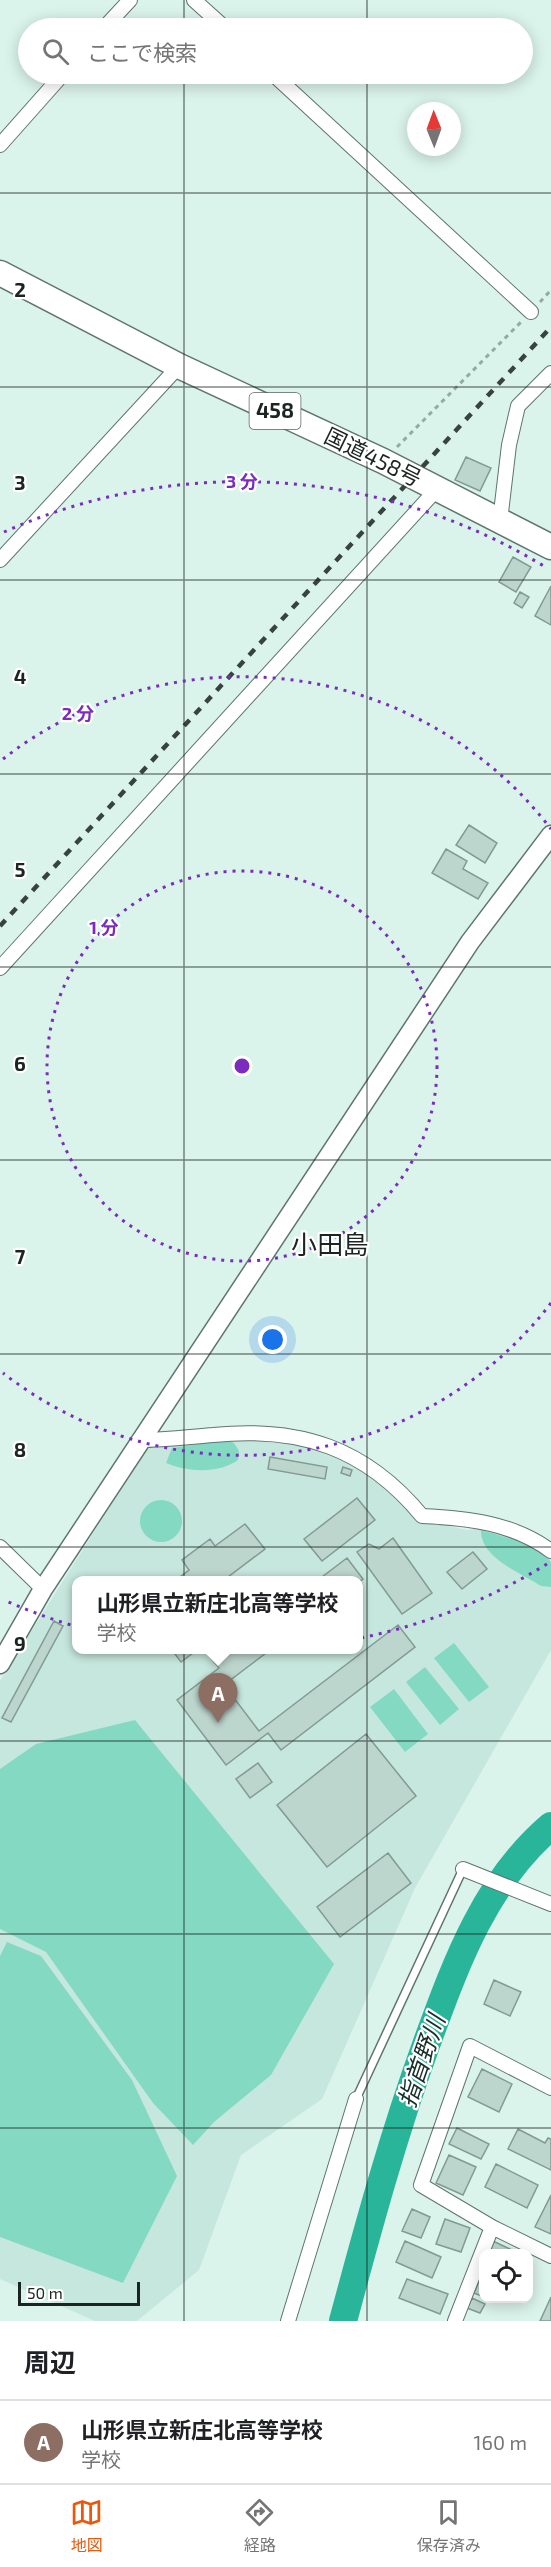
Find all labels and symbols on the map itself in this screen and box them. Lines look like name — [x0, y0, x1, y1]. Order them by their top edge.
north arrow — [407, 102, 461, 156]
text: 2 — [14, 277, 26, 301]
road number: 458 — [250, 393, 300, 429]
street label: 国道458号 — [321, 421, 426, 491]
text: 3 — [14, 470, 26, 494]
text: 3 分 — [226, 470, 258, 492]
text: 4 — [14, 664, 27, 688]
text: 2 分 — [62, 702, 94, 724]
text: 5 — [14, 857, 26, 881]
text: 1 分 — [89, 916, 119, 938]
text: 6 — [14, 1051, 26, 1075]
centre of rings — [232, 1056, 252, 1076]
district label: 小田島 — [291, 1228, 369, 1259]
text: 7 — [15, 1244, 26, 1268]
your location — [258, 1325, 287, 1354]
text: 8 — [14, 1437, 26, 1461]
text: 9 — [14, 1631, 26, 1655]
pin: A — [198, 1674, 238, 1723]
water label: 指首野川 — [391, 2008, 451, 2111]
scale bar — [18, 2279, 140, 2306]

